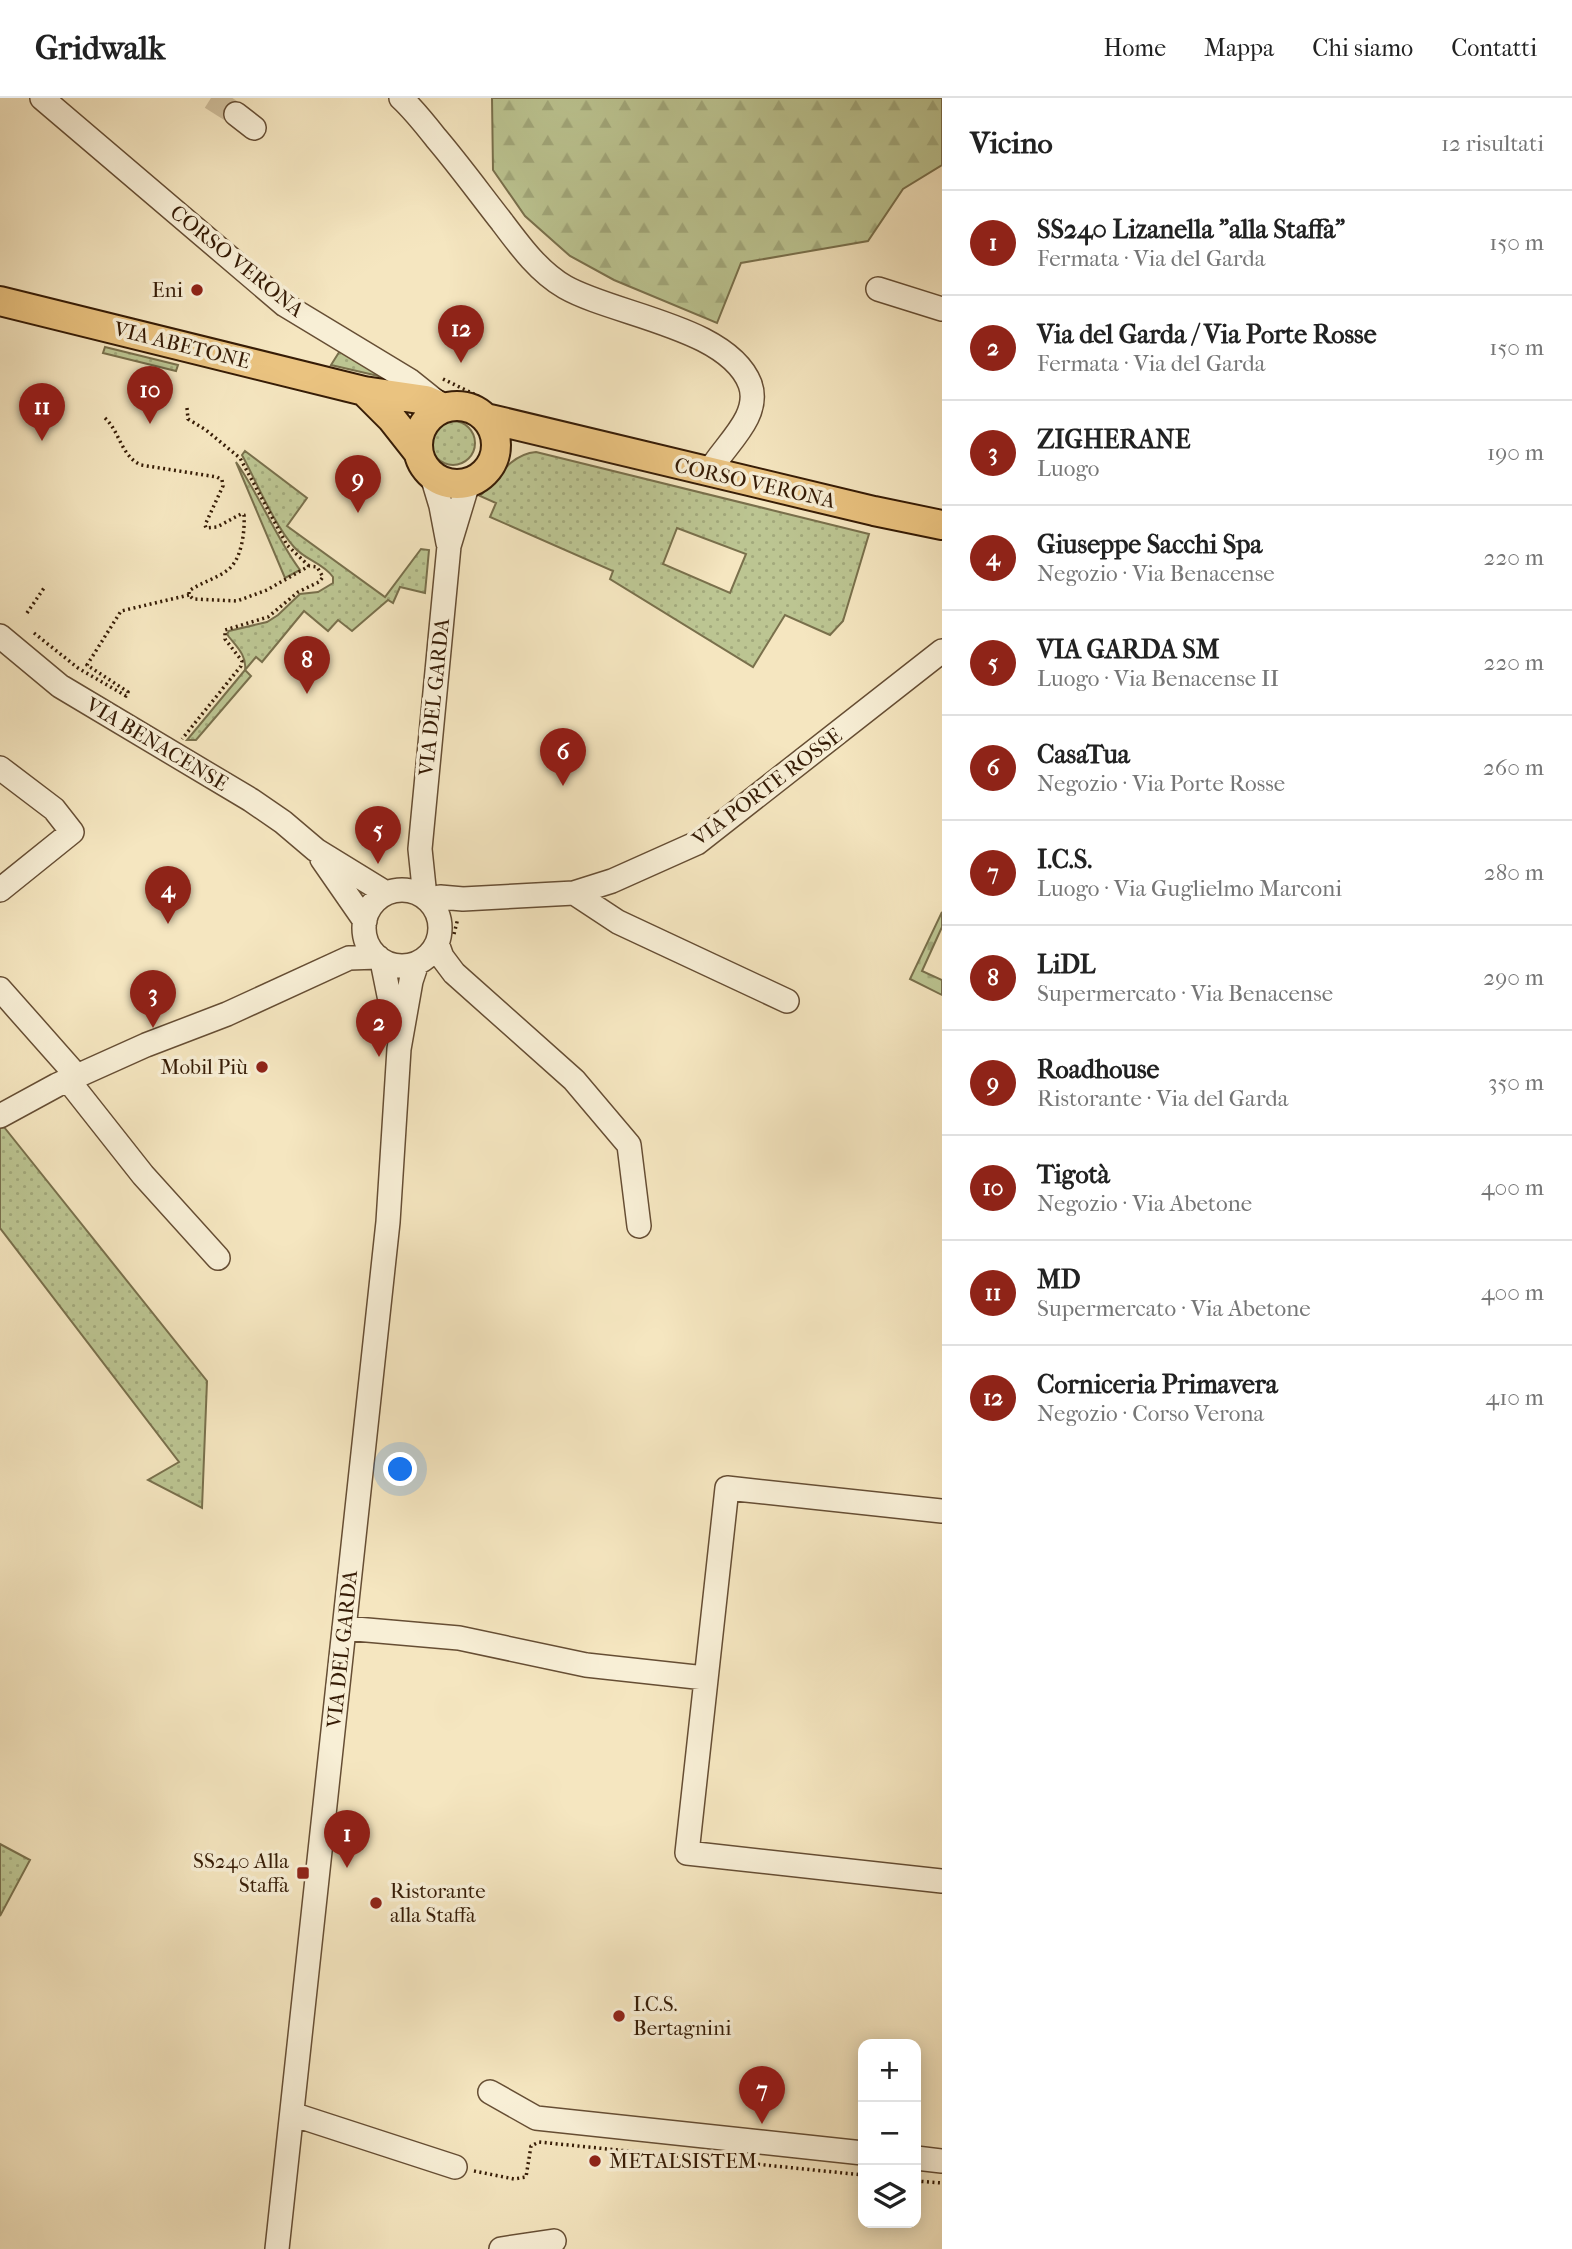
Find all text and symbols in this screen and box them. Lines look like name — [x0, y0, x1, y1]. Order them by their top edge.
text: Gridwalk — [35, 29, 165, 68]
text: Home — [1104, 34, 1166, 62]
text: Mappa — [1204, 34, 1274, 62]
text: Chi siamo — [1312, 34, 1413, 62]
text: Contatti — [1451, 34, 1537, 62]
text: Vicino — [970, 126, 1053, 161]
text: 12 risultati — [1441, 130, 1544, 157]
street label: CORSO VERONA — [166, 200, 309, 322]
text: SS240 Lizanella "alla Staffa" — [1037, 214, 1345, 245]
text: 1 — [989, 229, 997, 256]
text: 150 m — [1489, 229, 1544, 256]
text: Fermata · Via del Garda — [1037, 245, 1265, 272]
place label: Eni — [152, 278, 183, 302]
marker: Eni — [189, 282, 205, 298]
pin: 12 — [438, 305, 484, 363]
street label: VIA ABETONE — [111, 316, 253, 374]
text: Via del Garda / Via Porte Rosse — [1037, 319, 1377, 350]
text: 2 — [987, 334, 999, 361]
text: 150 m — [1489, 334, 1544, 361]
text: Fermata · Via del Garda — [1037, 350, 1265, 377]
pin: 10 — [127, 366, 173, 424]
pin: 11 — [19, 383, 65, 441]
text: ZIGHERANE — [1037, 424, 1191, 455]
text: 3 — [988, 439, 998, 466]
text: 190 m — [1487, 439, 1544, 466]
street label: CORSO VERONA — [672, 453, 838, 513]
pin: 9 — [335, 455, 381, 513]
text: Luogo — [1037, 455, 1099, 482]
text: Giuseppe Sacchi Spa — [1037, 529, 1262, 560]
text: 4 — [986, 544, 1000, 571]
text: 220 m — [1484, 544, 1544, 571]
text: Negozio · Via Benacense — [1037, 560, 1275, 587]
street label: VIA DEL GARDA — [414, 617, 454, 778]
text: VIA GARDA SM — [1037, 634, 1220, 665]
pin: 8 — [284, 636, 330, 694]
text: 5 — [988, 649, 998, 676]
text: 220 m — [1484, 649, 1544, 676]
text: Luogo · Via Benacense II — [1037, 665, 1279, 692]
street label: VIA BENACENSE — [81, 692, 233, 796]
street label: VIA PORTE ROSSE — [687, 723, 847, 852]
pin: 6 — [540, 728, 586, 786]
text: CasaTua — [1037, 739, 1130, 770]
text: 6 — [987, 754, 999, 781]
text: 260 m — [1483, 754, 1544, 781]
text: Negozio · Via Porte Rosse — [1037, 770, 1285, 797]
pin: 5 — [355, 806, 401, 864]
text: I.C.S. — [1037, 844, 1092, 875]
text: 7 — [987, 859, 999, 886]
text: 280 m — [1484, 859, 1544, 886]
pin: 4 — [145, 866, 191, 924]
text: Luogo · Via Guglielmo Marconi — [1037, 875, 1342, 902]
text: LiDL — [1037, 949, 1095, 980]
text: 8 — [987, 964, 999, 991]
text: 290 m — [1483, 964, 1544, 991]
pin: 3 — [130, 970, 176, 1028]
text: Supermercato · Via Benacense — [1037, 980, 1333, 1007]
pin: 2 — [356, 999, 402, 1057]
text: Roadhouse — [1037, 1054, 1159, 1085]
place label: Mobil Più — [161, 1055, 248, 1079]
marker: Mobil Più — [254, 1059, 270, 1075]
text: 9 — [987, 1069, 999, 1096]
text: 350 m — [1488, 1069, 1544, 1096]
text: Ristorante · Via del Garda — [1037, 1085, 1288, 1112]
text: Tigotà — [1037, 1159, 1110, 1190]
text: 10 — [983, 1174, 1003, 1201]
text: 400 m — [1481, 1174, 1544, 1201]
text: Negozio · Via Abetone — [1037, 1190, 1252, 1217]
text: MD — [1037, 1264, 1081, 1295]
text: 11 — [985, 1279, 1001, 1306]
text: 400 m — [1481, 1279, 1544, 1306]
text: Supermercato · Via Abetone — [1037, 1295, 1311, 1322]
text: Corniceria Primavera — [1037, 1369, 1278, 1400]
text: 12 — [983, 1384, 1003, 1411]
text: 410 m — [1486, 1384, 1544, 1411]
text: Negozio · Corso Verona — [1037, 1400, 1264, 1427]
your location — [383, 1452, 417, 1486]
street label: VIA DEL GARDA — [322, 1569, 362, 1730]
pin: 1 — [324, 1810, 370, 1868]
place label: SS240 Alla Staffa — [193, 1849, 289, 1897]
marker: SS240 Alla Staffa — [295, 1865, 311, 1881]
place label: Ristorante alla Staffa — [390, 1879, 486, 1927]
marker: Ristorante alla Staffa — [368, 1895, 384, 1911]
place label: I.C.S. Bertagnini — [633, 1992, 731, 2040]
marker: I.C.S. Bertagnini — [611, 2008, 627, 2024]
map controls — [858, 2039, 921, 2228]
button: + — [858, 2039, 921, 2102]
pin: 7 — [739, 2066, 785, 2124]
button: − — [858, 2102, 921, 2165]
place label: METALSISTEM — [609, 2149, 757, 2173]
marker: METALSISTEM — [587, 2153, 603, 2169]
button: layers — [858, 2165, 921, 2228]

